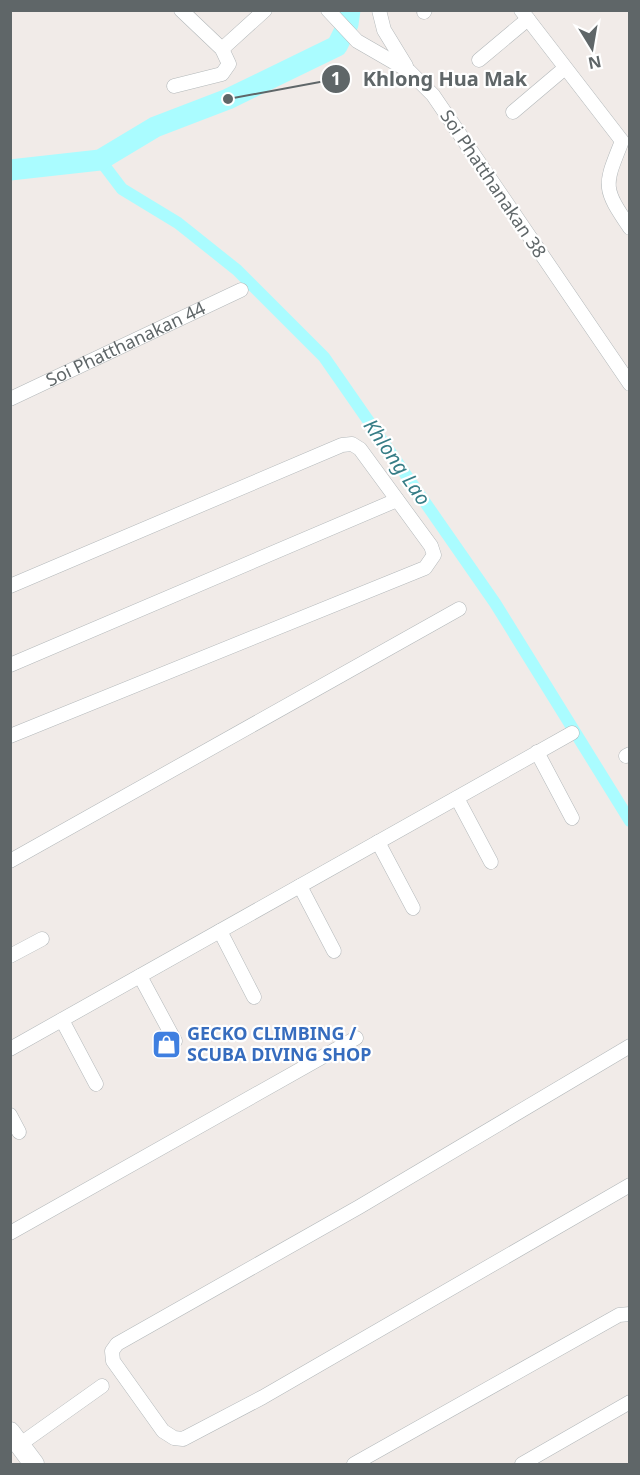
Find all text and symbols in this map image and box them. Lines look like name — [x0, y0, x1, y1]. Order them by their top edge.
north arrow — [562, 18, 622, 78]
text: N — [586, 51, 603, 75]
callout: Khlong Hua Mak — [321, 60, 540, 98]
text: Khlong Hua Mak — [363, 65, 528, 92]
text: 1 — [331, 66, 341, 90]
street label: Soi Phatthanakan 38 — [435, 105, 552, 262]
street label: Soi Phatthanakan 44 — [42, 296, 209, 391]
water label: Khlong Lao — [358, 413, 437, 510]
place label: GECKO CLIMBING / SCUBA DIVING SHOP — [187, 1021, 372, 1066]
shop icon: GECKO CLIMBING / SCUBA DIVING SHOP — [150, 1028, 182, 1060]

